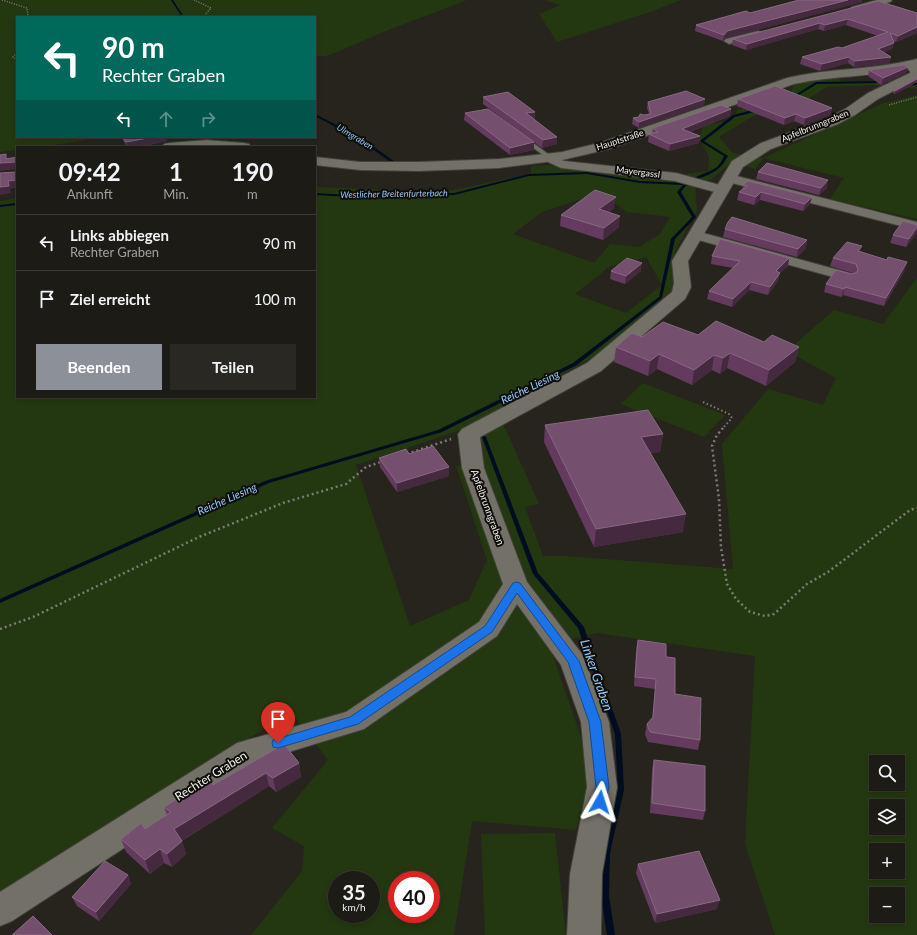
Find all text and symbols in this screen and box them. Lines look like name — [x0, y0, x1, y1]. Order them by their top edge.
text: 90 m — [102, 30, 165, 64]
icon: left — [36, 32, 88, 84]
text: Rechter Graben — [102, 64, 225, 86]
street label: Apfelbrunngraben — [780, 107, 850, 144]
icon: left — [113, 108, 135, 130]
icon: ahead — [155, 108, 177, 130]
icon: right — [197, 108, 219, 130]
water label: Ulmgraben — [335, 121, 376, 152]
street label: Hauptstraße — [595, 127, 645, 152]
text: 09:42 — [59, 157, 121, 186]
text: 1 — [169, 157, 183, 186]
text: 190 — [232, 157, 273, 186]
street label: Mayergassl — [616, 163, 661, 180]
text: Ankunft — [67, 186, 113, 202]
text: Min. — [163, 186, 189, 202]
text: m — [247, 186, 258, 202]
water label: Westlicher Breitenfurterbach — [340, 187, 448, 200]
text: Links abbiegen — [70, 226, 169, 244]
icon: left — [36, 232, 58, 254]
text: 90 m — [262, 234, 296, 252]
text: Rechter Graben — [70, 244, 159, 260]
icon: arrive — [36, 288, 58, 310]
text: Ziel erreicht — [70, 290, 150, 308]
text: 100 m — [254, 290, 296, 308]
button: Beenden — [36, 344, 162, 390]
button: Teilen — [170, 344, 296, 390]
water label: Reiche Liesing — [498, 366, 562, 406]
street label: Apfelbrunngraben — [469, 468, 507, 546]
water label: Reiche Liesing — [195, 479, 259, 517]
water label: Linker Graben — [577, 637, 617, 713]
pin — [261, 702, 295, 743]
icon: arrive — [267, 708, 289, 730]
street label: Rechter Graben — [172, 747, 250, 804]
map controls — [869, 755, 905, 923]
button: search — [869, 755, 905, 791]
position arrow — [579, 781, 621, 823]
button: layers — [869, 799, 905, 835]
button: + — [869, 843, 905, 879]
speed limit sign: 40 — [388, 871, 440, 923]
text: 35 — [342, 880, 366, 904]
button: − — [869, 887, 905, 923]
text: km/h — [342, 901, 366, 913]

